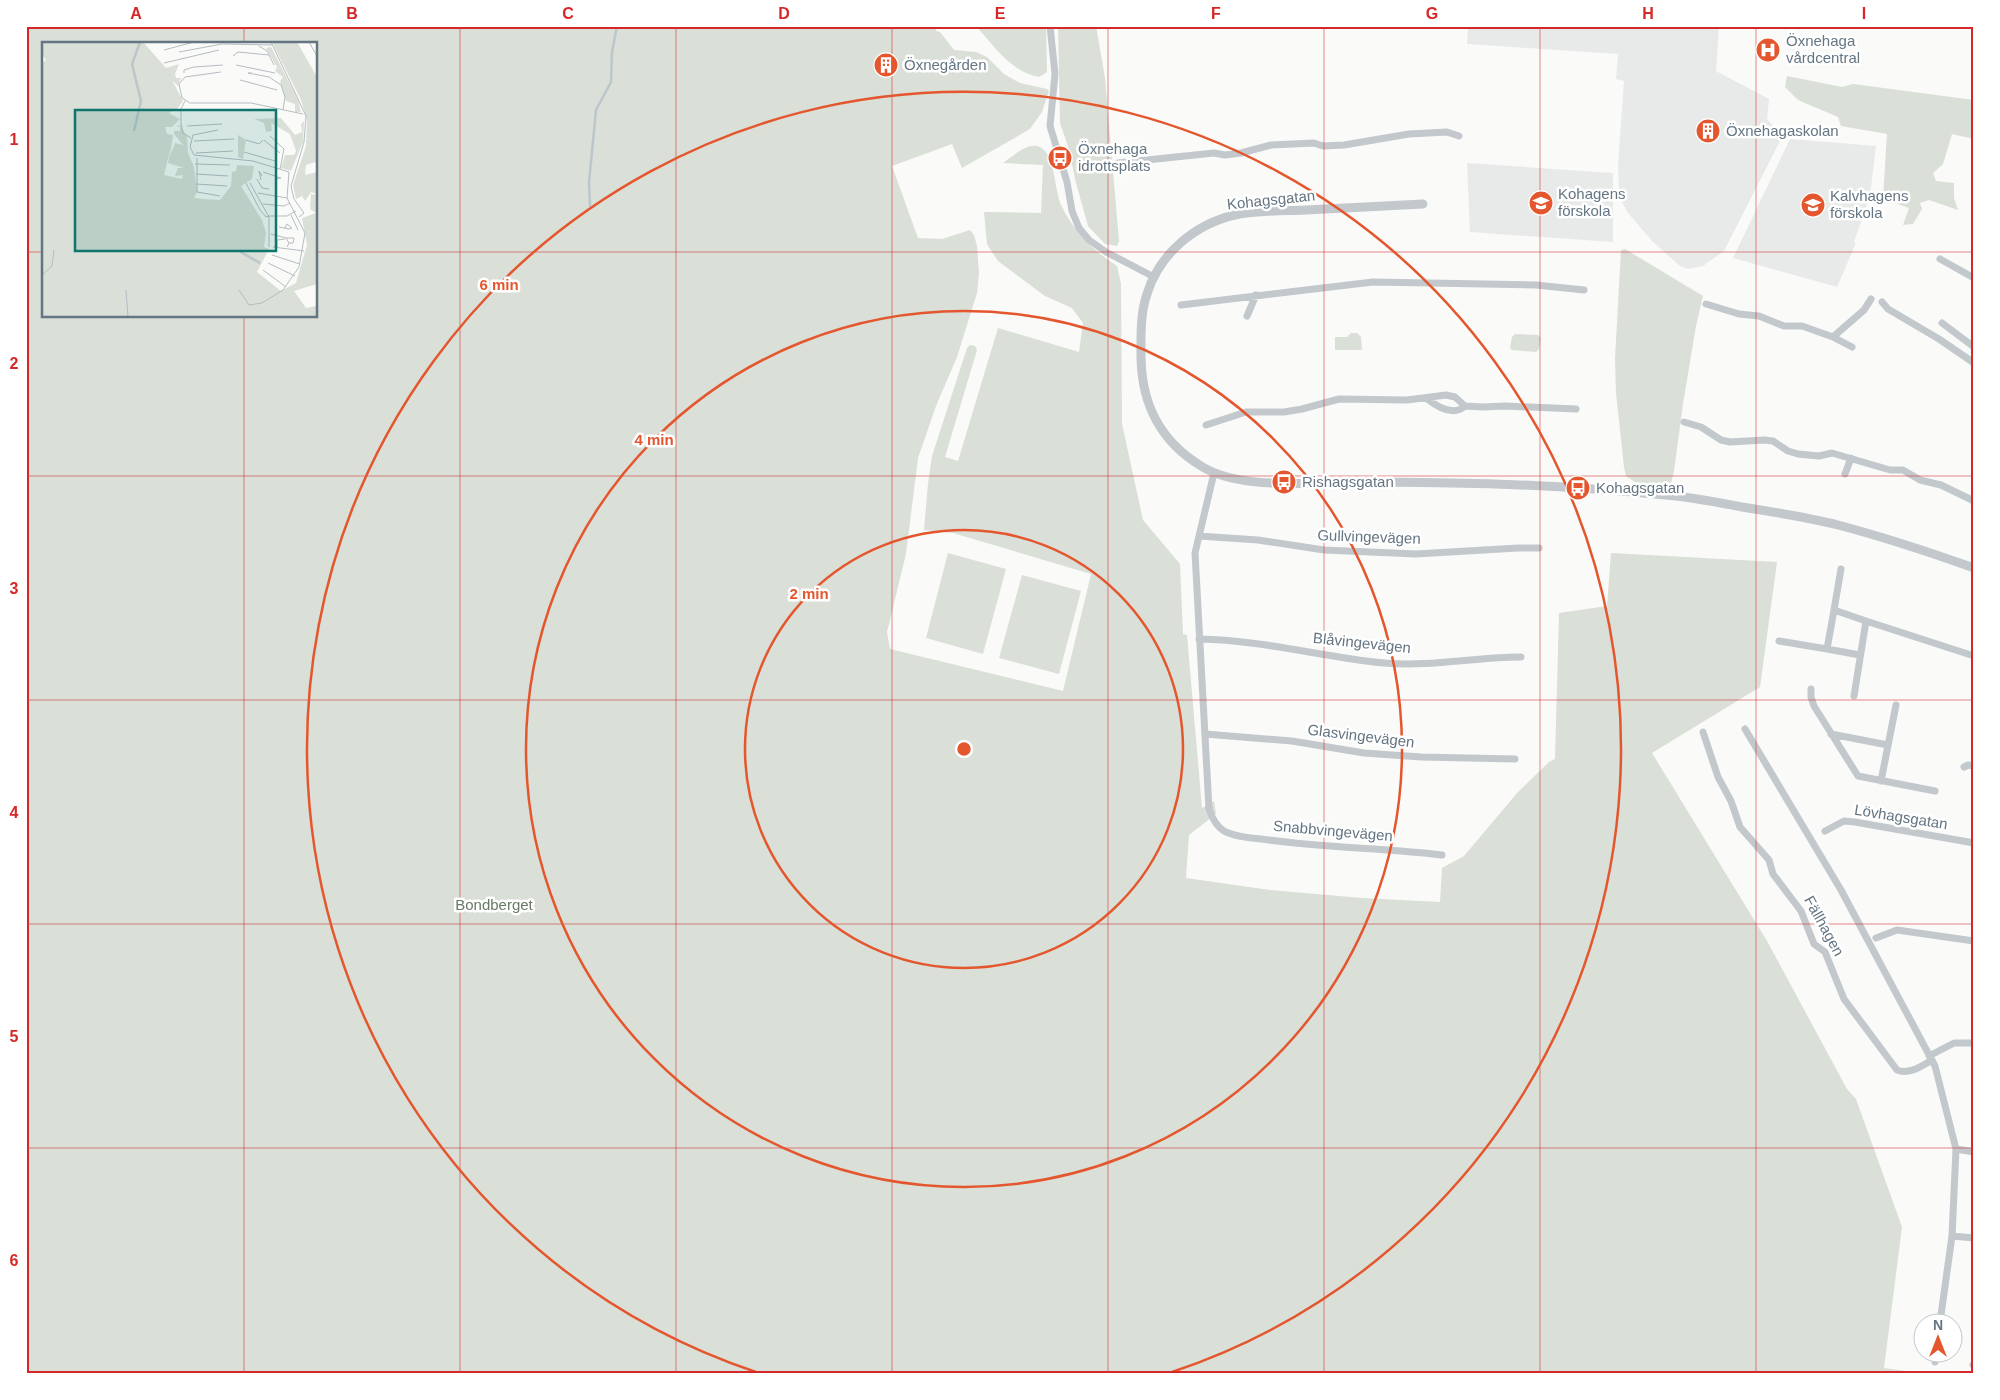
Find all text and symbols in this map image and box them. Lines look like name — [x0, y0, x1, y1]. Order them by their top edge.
text: A — [130, 5, 142, 22]
text: B — [346, 5, 358, 22]
text: C — [562, 5, 574, 22]
text: D — [778, 5, 790, 22]
text: E — [995, 5, 1006, 22]
text: F — [1211, 5, 1221, 22]
text: G — [1426, 5, 1438, 22]
text: H — [1642, 5, 1654, 22]
text: I — [1862, 5, 1866, 22]
place label: Öxnehaga vårdcentral — [1786, 32, 1860, 66]
hospital icon: Öxnehaga vårdcentral — [1755, 37, 1781, 63]
inset map — [42, 42, 318, 318]
building icon: Öxnegården — [873, 52, 899, 78]
place label: Öxnegården — [904, 56, 987, 73]
building icon: Öxnehagaskolan — [1695, 118, 1721, 144]
place label: Öxnehagaskolan — [1726, 122, 1839, 139]
text: 1 — [10, 131, 19, 148]
place label: Öxnehaga idrottsplats — [1078, 140, 1151, 174]
bus stop icon: Öxnehaga idrottsplats — [1047, 145, 1073, 171]
place label: Kohagens förskola — [1558, 185, 1626, 219]
street label: Kohagsgatan — [1226, 186, 1316, 213]
place label: Kalvhagens förskola — [1830, 187, 1908, 221]
school or university icon: Kohagens förskola — [1528, 190, 1554, 216]
school or university icon: Kalvhagens förskola — [1800, 192, 1826, 218]
text: 6 min — [479, 276, 519, 293]
text: 2 — [10, 355, 19, 372]
text: 4 min — [634, 431, 674, 448]
bus stop icon: Rishagsgatan — [1271, 469, 1297, 495]
place label: Rishagsgatan — [1302, 473, 1394, 490]
bus stop icon: Kohagsgatan — [1565, 475, 1591, 501]
place label: Kohagsgatan — [1596, 479, 1684, 496]
street label: Gullvingevägen — [1317, 526, 1421, 547]
text: 3 — [10, 580, 19, 597]
text: 2 min — [789, 585, 829, 602]
street label: Blåvingevägen — [1312, 629, 1412, 656]
street label: Glasvingevägen — [1307, 721, 1415, 750]
centre of rings — [955, 740, 973, 758]
street label: Lövhagsgatan — [1853, 801, 1949, 832]
text: 4 — [10, 804, 19, 821]
street label: Snabbvingevägen — [1272, 817, 1394, 844]
street label: Fällhagen — [1801, 893, 1848, 959]
park label: Bondberget — [455, 896, 534, 913]
text: 5 — [10, 1028, 19, 1045]
text: 6 — [10, 1252, 19, 1269]
north arrow — [1912, 1312, 1962, 1362]
text: N — [1933, 1317, 1943, 1333]

